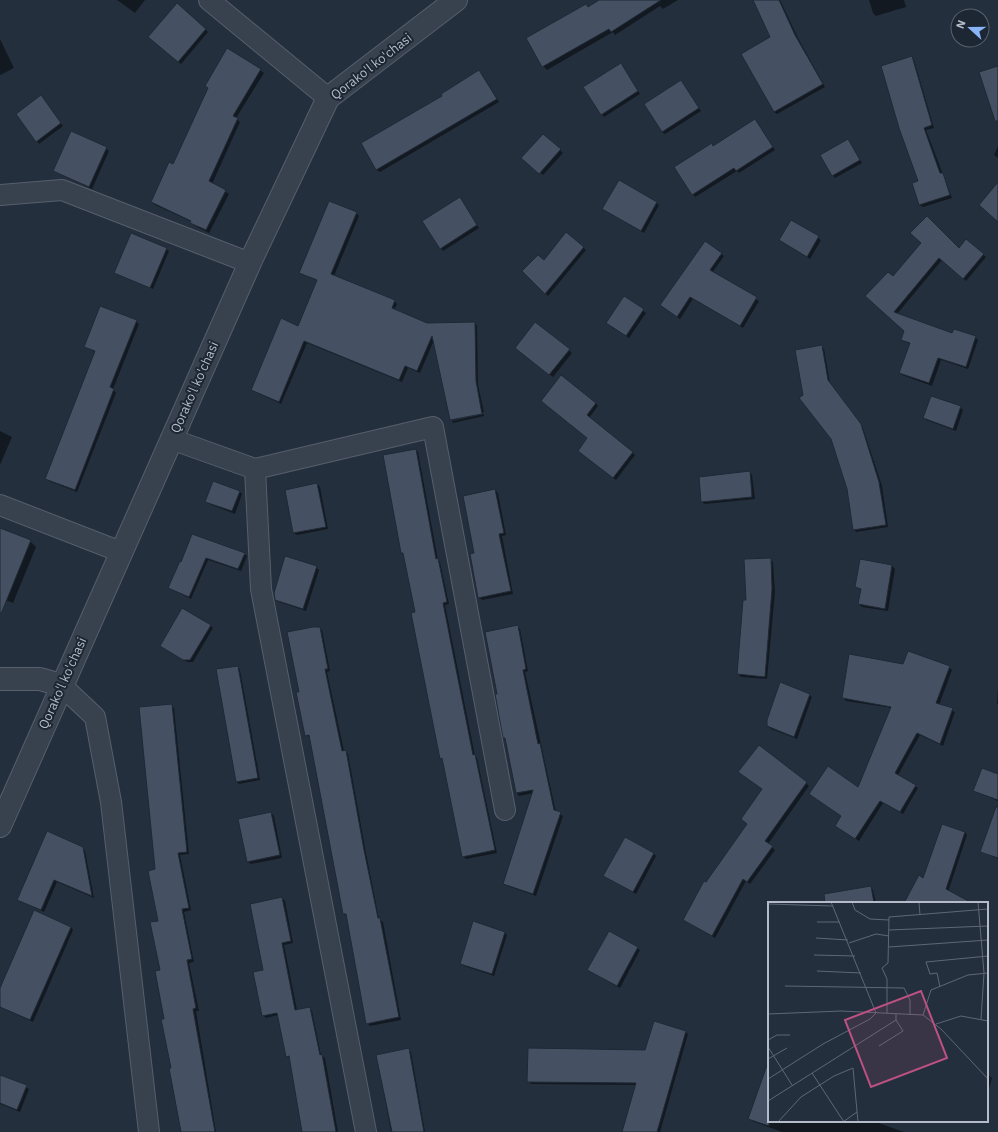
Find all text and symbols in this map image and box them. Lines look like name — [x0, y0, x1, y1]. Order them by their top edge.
north arrow — [950, 8, 990, 48]
text: N — [953, 18, 969, 31]
street label: Qorako'l ko'chasi — [327, 29, 415, 103]
street label: Qorako'l ko'chasi — [167, 339, 222, 436]
street label: Qorako'l ko'chasi — [35, 635, 90, 732]
inset map — [768, 902, 988, 1122]

